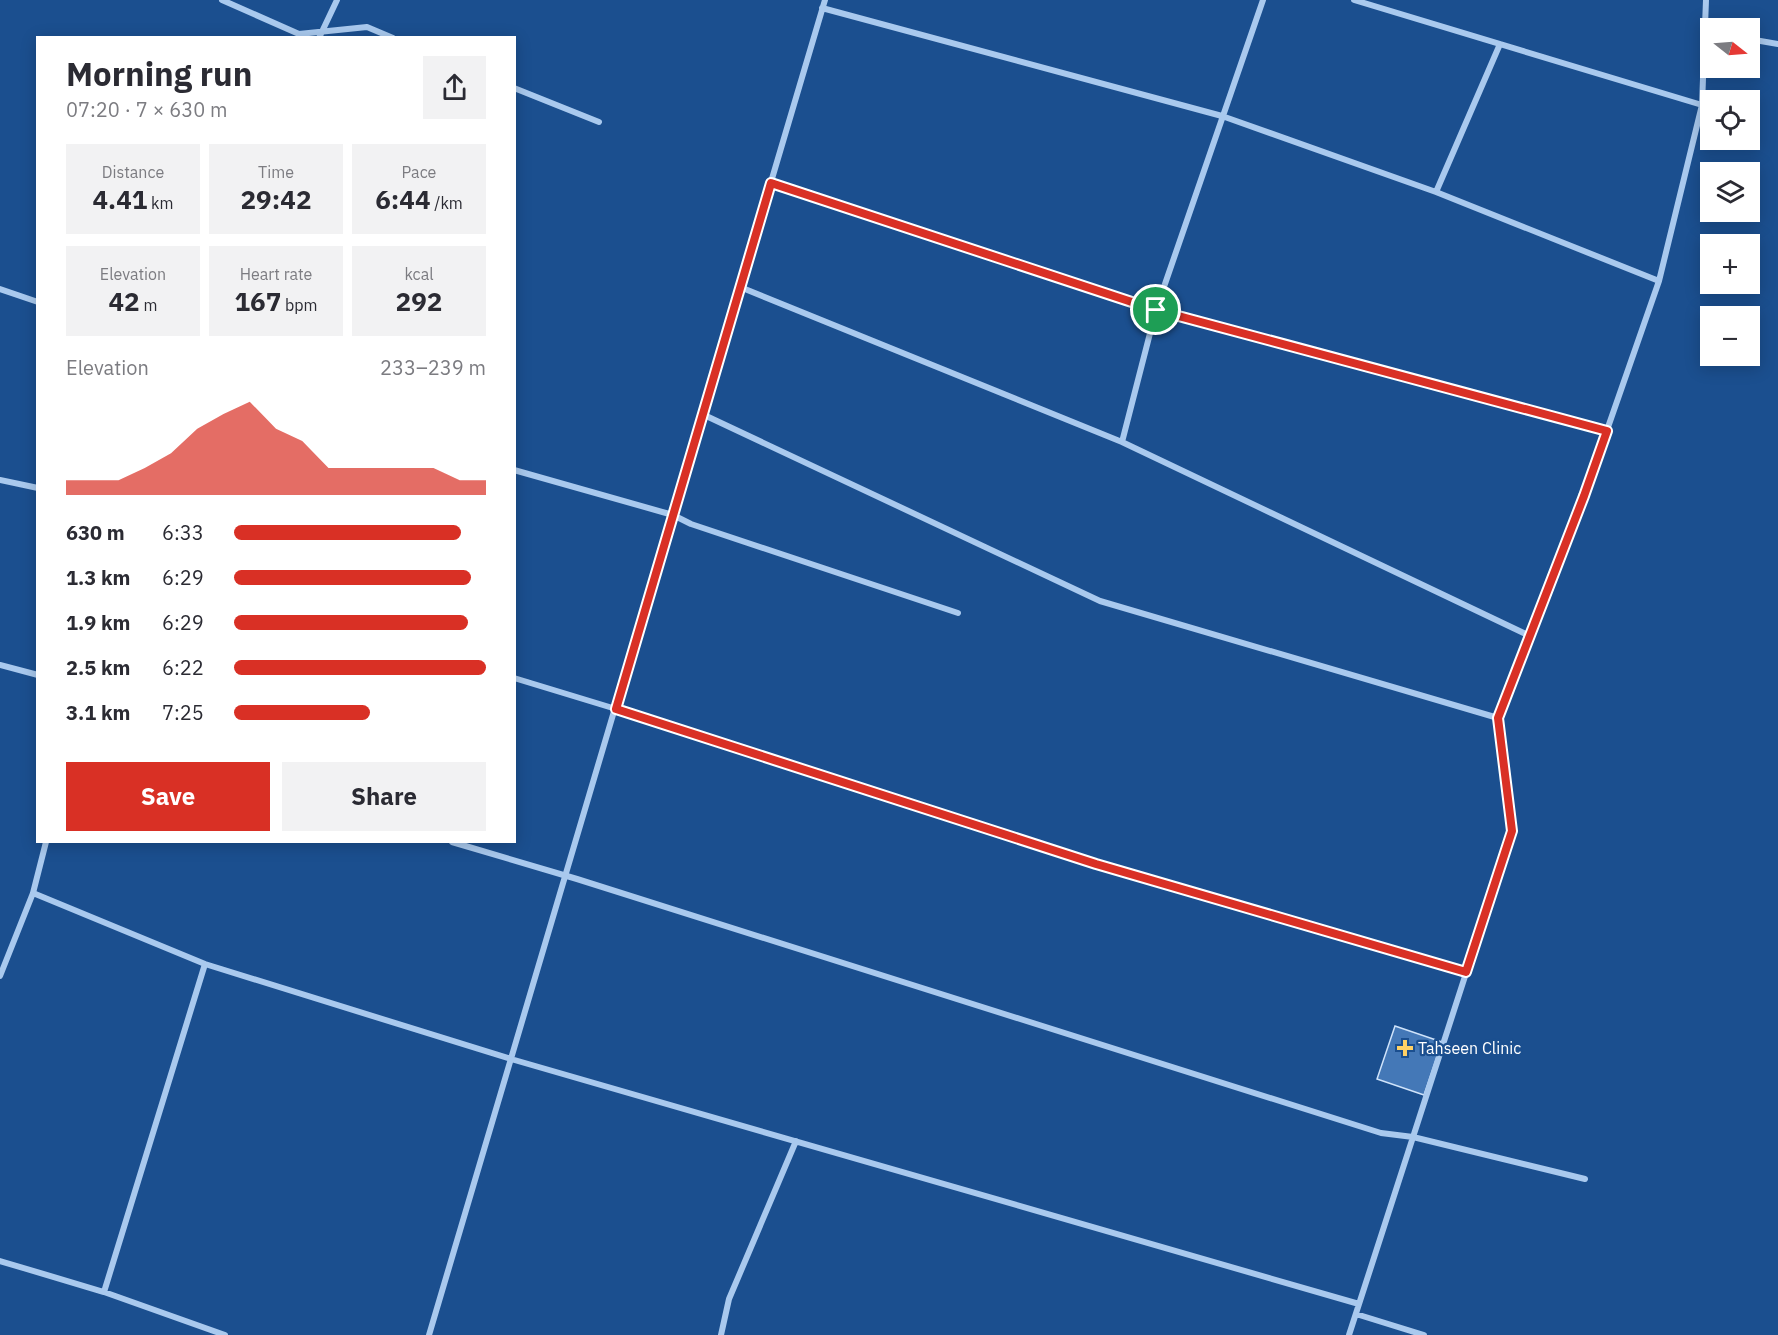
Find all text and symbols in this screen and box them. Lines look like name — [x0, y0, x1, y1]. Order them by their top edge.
north arrow — [1700, 18, 1760, 78]
map controls — [1700, 18, 1760, 366]
text: Morning run — [66, 52, 252, 95]
button: share — [423, 56, 486, 119]
button: locate — [1700, 90, 1760, 150]
text: 07:20 · 7 × 630 m — [66, 96, 227, 123]
text: Distance — [102, 162, 164, 182]
text: Time — [258, 162, 294, 182]
text: Pace — [402, 162, 436, 182]
button: layers — [1700, 162, 1760, 222]
text: 4.41 — [92, 182, 147, 216]
text: 29:42 — [241, 182, 311, 216]
text: 6:44 — [375, 182, 431, 216]
text: km — [147, 193, 174, 213]
text: /km — [431, 193, 463, 213]
button: + — [1700, 234, 1760, 294]
text: Elevation — [100, 264, 166, 284]
text: Heart rate — [240, 264, 312, 284]
text: kcal — [404, 264, 434, 284]
text: 42 — [109, 284, 140, 318]
text: 167 — [234, 284, 281, 318]
text: 292 — [396, 284, 442, 318]
pin — [1130, 284, 1181, 335]
icon: arrive — [1139, 293, 1172, 326]
text: m — [140, 295, 157, 315]
text: bpm — [281, 295, 318, 315]
button: − — [1700, 306, 1760, 366]
text: Elevation — [66, 354, 149, 381]
text: 233–239 m — [380, 354, 486, 381]
text: 630 m — [66, 519, 125, 546]
text: 6:33 — [162, 519, 204, 546]
text: 1.3 km — [66, 564, 130, 591]
text: 6:29 — [162, 564, 204, 591]
text: 1.9 km — [66, 609, 130, 636]
text: 6:29 — [162, 609, 204, 636]
text: 2.5 km — [66, 654, 130, 681]
text: 6:22 — [162, 654, 204, 681]
text: 3.1 km — [66, 699, 130, 726]
text: 7:25 — [162, 699, 204, 726]
button: Save — [66, 762, 270, 831]
button: Share — [282, 762, 486, 831]
place label: Tahseen Clinic — [1418, 1038, 1521, 1058]
marker: Tahseen Clinic — [1396, 1039, 1414, 1057]

